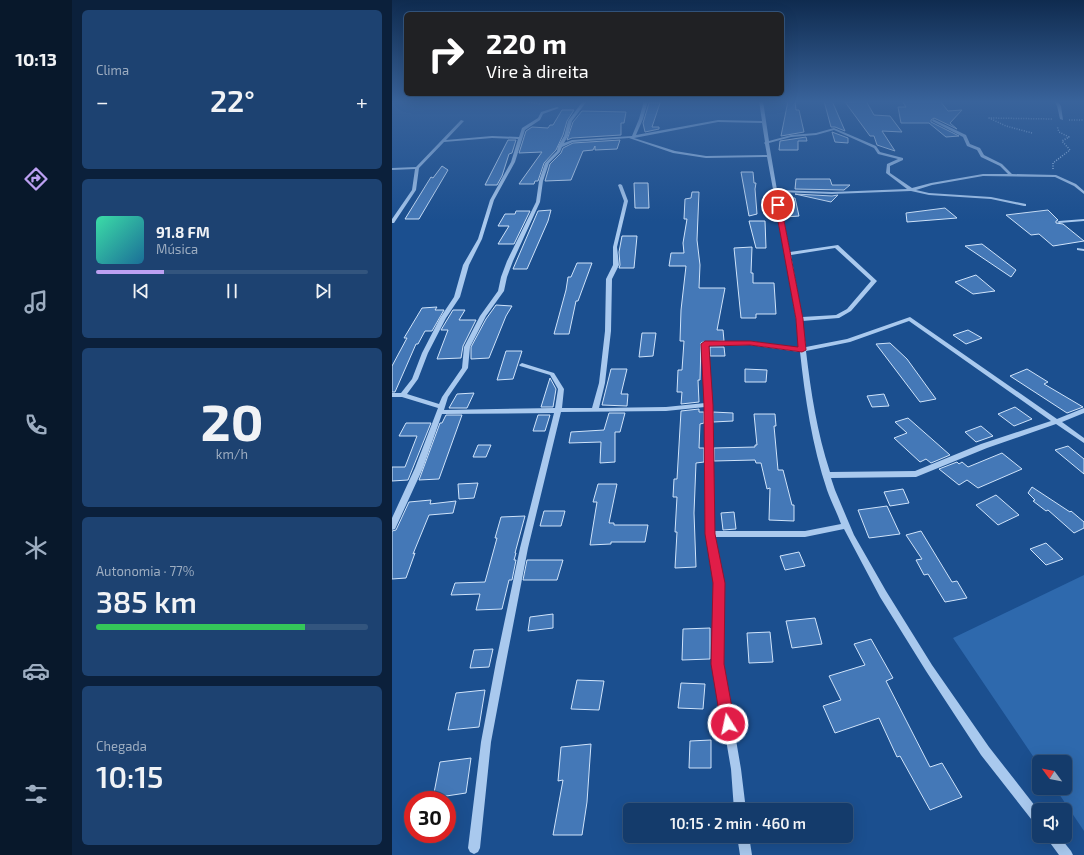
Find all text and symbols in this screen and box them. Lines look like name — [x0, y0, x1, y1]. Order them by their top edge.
text: 220 m — [486, 26, 567, 60]
icon: right — [420, 28, 472, 80]
text: 10:13 — [15, 48, 57, 70]
text: Vire à direita — [486, 60, 589, 82]
text: Clima — [96, 62, 129, 78]
text: 22° — [210, 82, 255, 118]
text: − — [96, 88, 109, 114]
text: + — [356, 88, 368, 114]
icon: directions — [22, 165, 50, 193]
pin — [761, 188, 795, 222]
icon: arrive — [767, 194, 789, 216]
text: 91.8 FM — [156, 223, 210, 241]
text: Música — [156, 241, 198, 257]
icon: previous — [130, 280, 152, 302]
icon: pause — [221, 280, 243, 302]
icon: next — [312, 280, 334, 302]
icon: music — [22, 288, 50, 316]
text: 20 — [200, 389, 264, 451]
icon: phone — [22, 411, 50, 439]
text: km/h — [216, 446, 248, 462]
icon: climate — [22, 534, 50, 562]
text: Autonomia · 77% — [96, 563, 194, 579]
text: 385 km — [96, 583, 197, 619]
icon: car — [22, 657, 50, 685]
position arrow — [707, 703, 749, 745]
text: Chegada — [96, 738, 147, 754]
north arrow — [1032, 755, 1072, 795]
map controls — [1032, 755, 1072, 843]
text: 10:15 — [96, 758, 163, 794]
icon: filters — [22, 780, 50, 808]
speed limit sign: 30 — [404, 791, 456, 843]
button: sound — [1032, 803, 1072, 843]
text: 10:15 · 2 min · 460 m — [670, 814, 806, 832]

